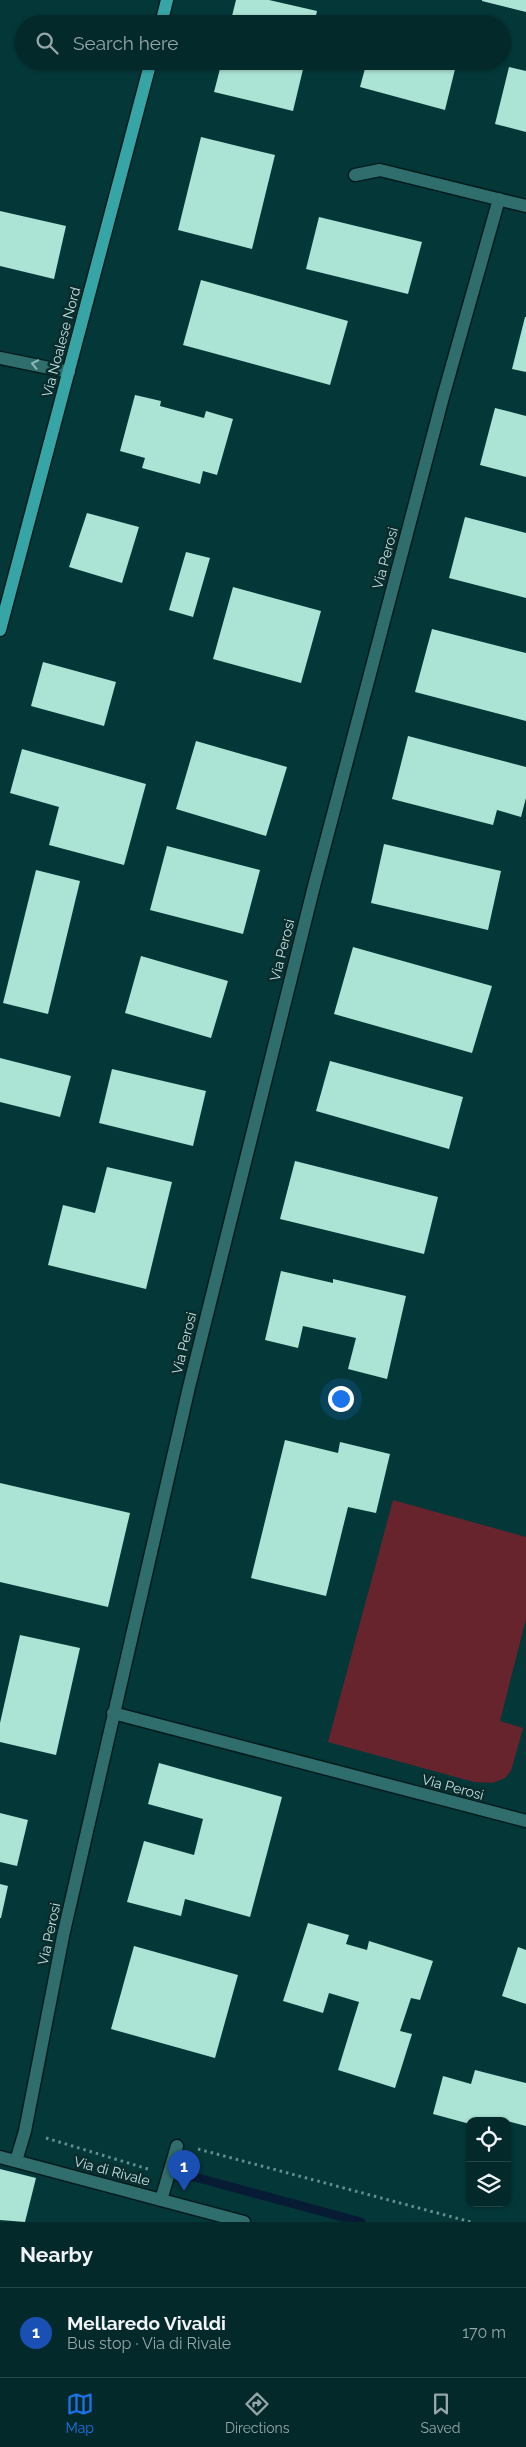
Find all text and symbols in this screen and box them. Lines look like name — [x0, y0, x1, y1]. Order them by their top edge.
search box — [15, 15, 511, 70]
icon: search — [33, 29, 61, 57]
text: Search here — [73, 32, 179, 54]
street label: Via Noalese Nord — [39, 285, 83, 399]
one-way arrow — [30, 359, 39, 370]
street label: Via Perosi — [369, 525, 401, 591]
street label: Via Perosi — [267, 917, 297, 983]
street label: Via Perosi — [169, 1310, 199, 1376]
your location — [328, 1386, 354, 1412]
street label: Via Perosi — [420, 1771, 486, 1803]
street label: Via Perosi — [35, 1901, 63, 1967]
map controls — [466, 2117, 511, 2207]
button: locate — [466, 2117, 511, 2162]
pin: 1 — [168, 2150, 200, 2191]
street label: Via di Rivale — [72, 2153, 152, 2189]
button: layers — [466, 2162, 511, 2207]
text: Nearby — [20, 2242, 93, 2267]
text: Mellaredo Vivaldi — [67, 2312, 226, 2334]
text: 1 — [32, 2323, 40, 2342]
text: 170 m — [462, 2323, 506, 2342]
text: Bus stop · Via di Rivale — [67, 2334, 231, 2353]
tab: Map — [65, 2390, 94, 2436]
tab: Directions — [225, 2390, 290, 2436]
tab: Saved — [420, 2390, 461, 2436]

